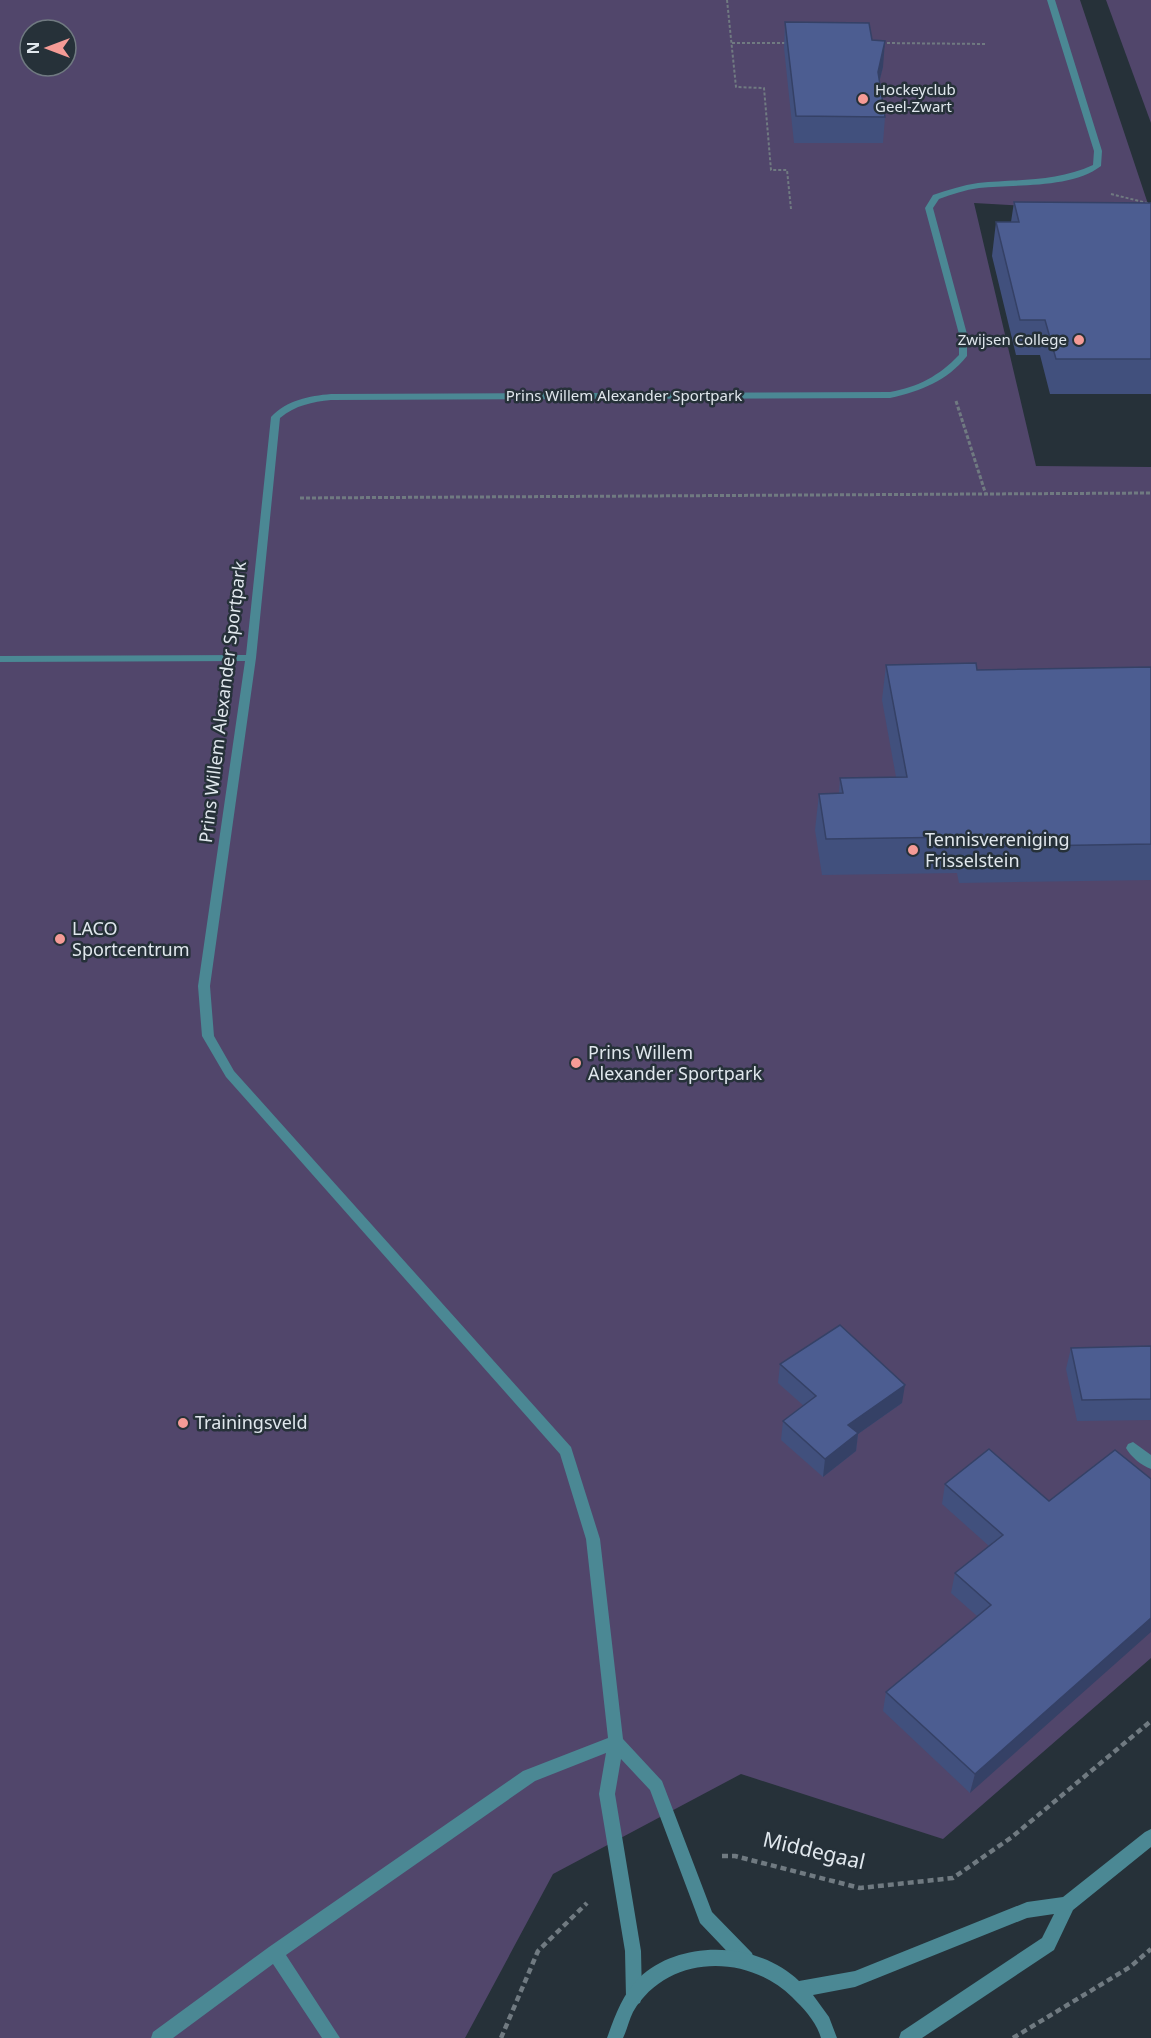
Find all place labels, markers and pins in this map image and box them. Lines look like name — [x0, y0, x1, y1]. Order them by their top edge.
place label: Hockeyclub Geel-Zwart — [875, 79, 956, 116]
marker: Hockeyclub Geel-Zwart — [856, 92, 870, 106]
place label: Zwijsen College — [958, 329, 1067, 349]
marker: Zwijsen College — [1072, 333, 1086, 347]
place label: Tennisvereniging Frisselstein — [925, 827, 1070, 872]
marker: Tennisvereniging Frisselstein — [906, 843, 920, 857]
place label: LACO Sportcentrum — [72, 916, 190, 961]
marker: LACO Sportcentrum — [53, 932, 67, 946]
place label: Prins Willem Alexander Sportpark — [588, 1040, 762, 1085]
marker: Prins Willem Alexander Sportpark — [569, 1056, 583, 1070]
place label: Trainingsveld — [195, 1410, 308, 1434]
marker: Trainingsveld — [176, 1416, 190, 1430]

